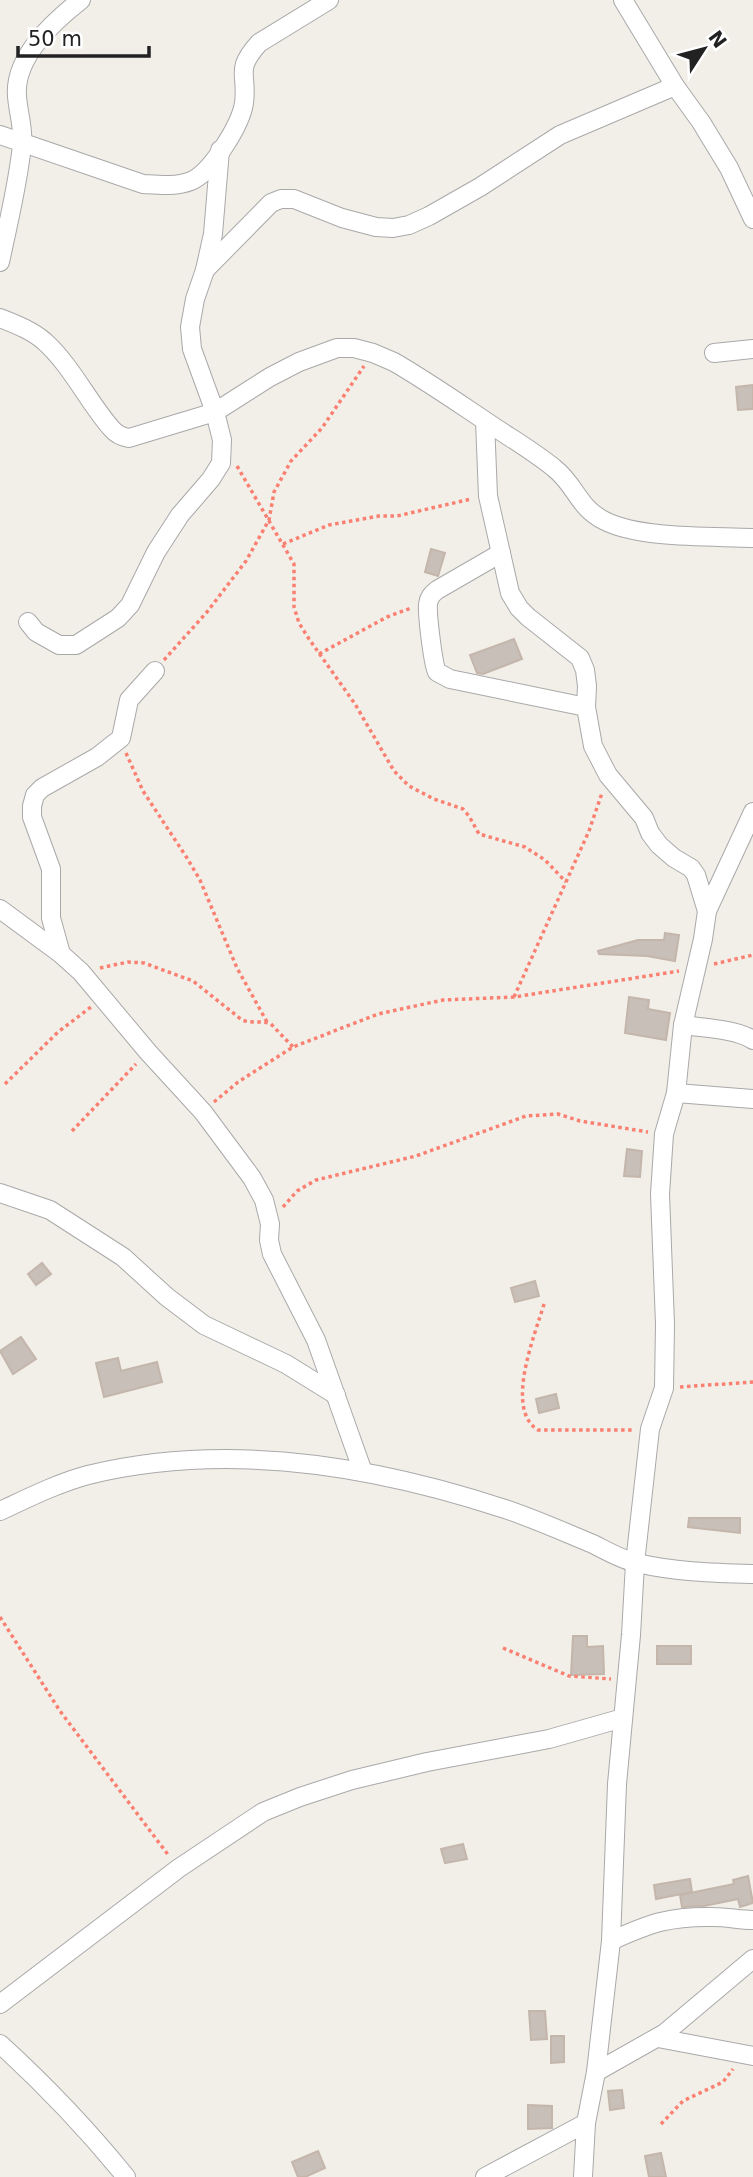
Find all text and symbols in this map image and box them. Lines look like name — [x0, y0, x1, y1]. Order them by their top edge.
scale bar — [18, 14, 149, 58]
north arrow — [669, 14, 739, 84]
text: N — [704, 26, 731, 52]
text: 50 m — [28, 27, 82, 51]

